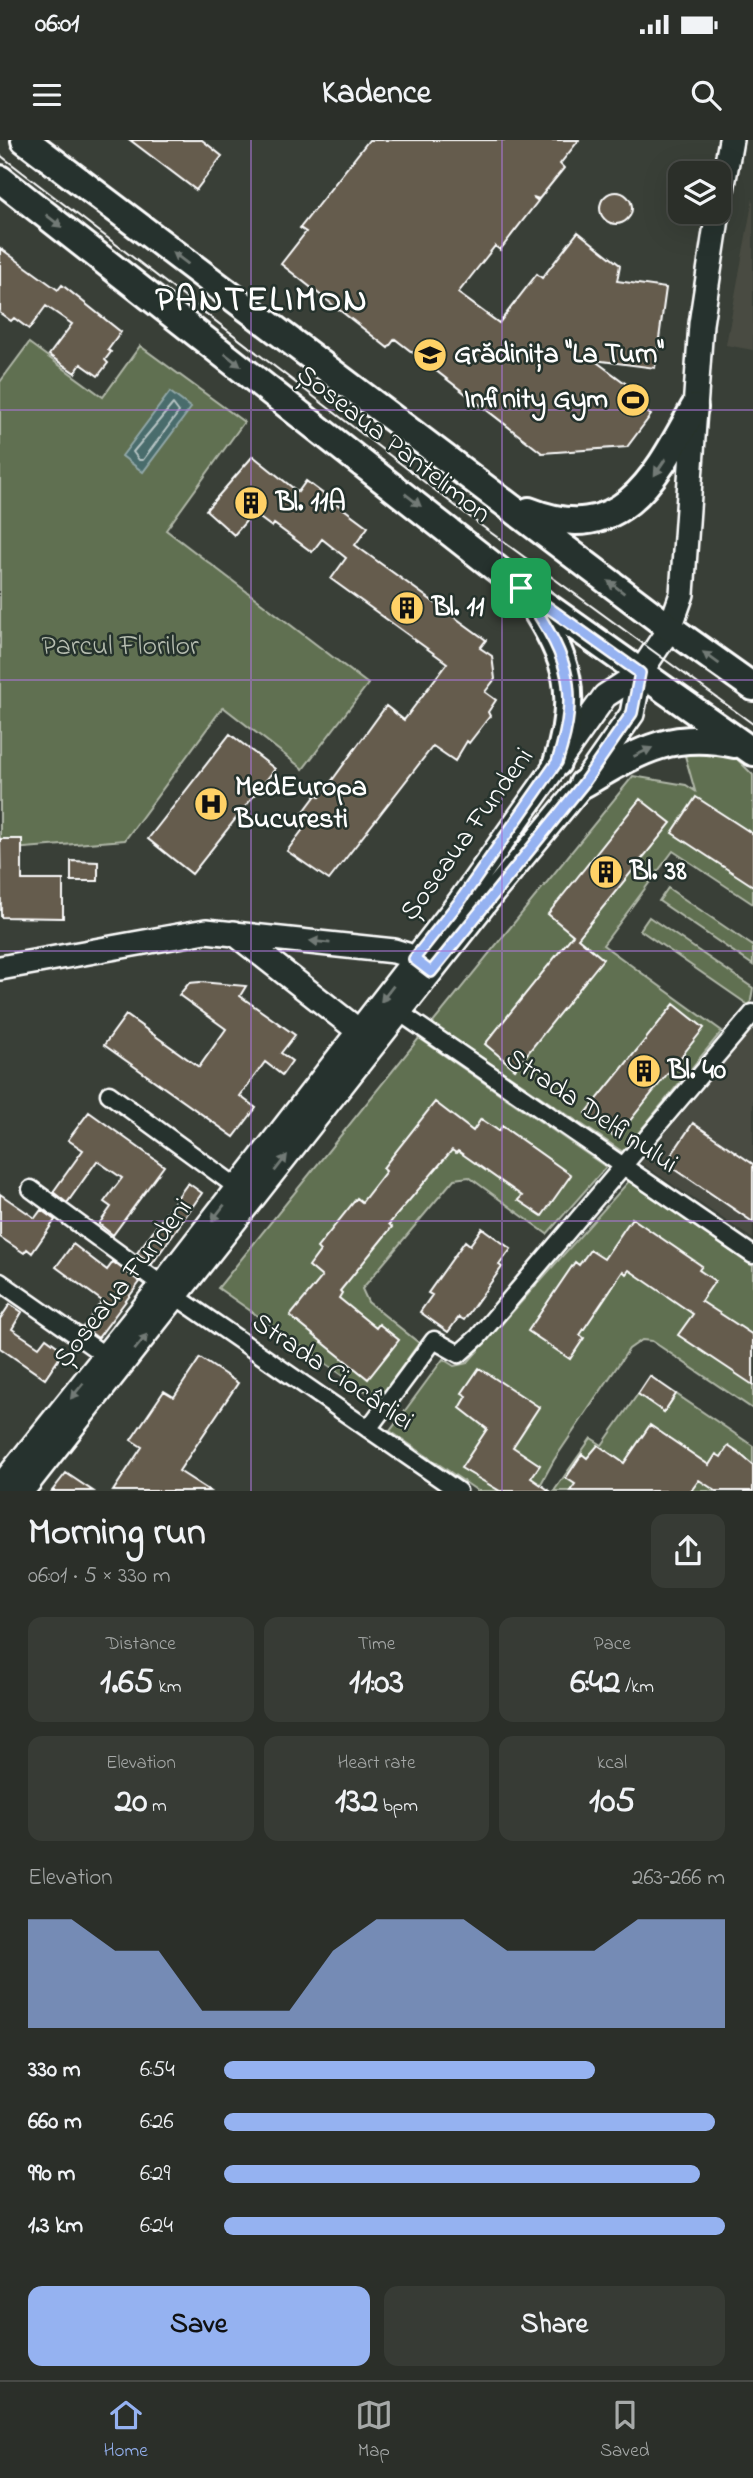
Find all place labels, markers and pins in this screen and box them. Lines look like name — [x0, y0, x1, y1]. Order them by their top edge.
place label: Grădinița "La Turn" — [454, 335, 664, 376]
school or university icon: Grădinița "La Turn" — [411, 336, 449, 374]
place label: Infinity Gym — [464, 380, 608, 421]
sports icon: Infinity Gym — [614, 381, 652, 419]
place label: Bl. 11A — [274, 483, 346, 524]
building icon: Bl. 11A — [232, 484, 270, 522]
pin — [491, 558, 551, 618]
place label: Bl. 11 — [430, 588, 484, 629]
building icon: Bl. 11 — [388, 589, 426, 627]
place label: MedEuropa Bucuresti — [233, 768, 367, 841]
hospital icon: MedEuropa Bucuresti — [192, 785, 230, 823]
place label: Bl. 38 — [628, 852, 687, 893]
building icon: Bl. 38 — [587, 853, 625, 891]
place label: Bl. 40 — [666, 1051, 726, 1092]
building icon: Bl. 40 — [625, 1052, 663, 1090]

